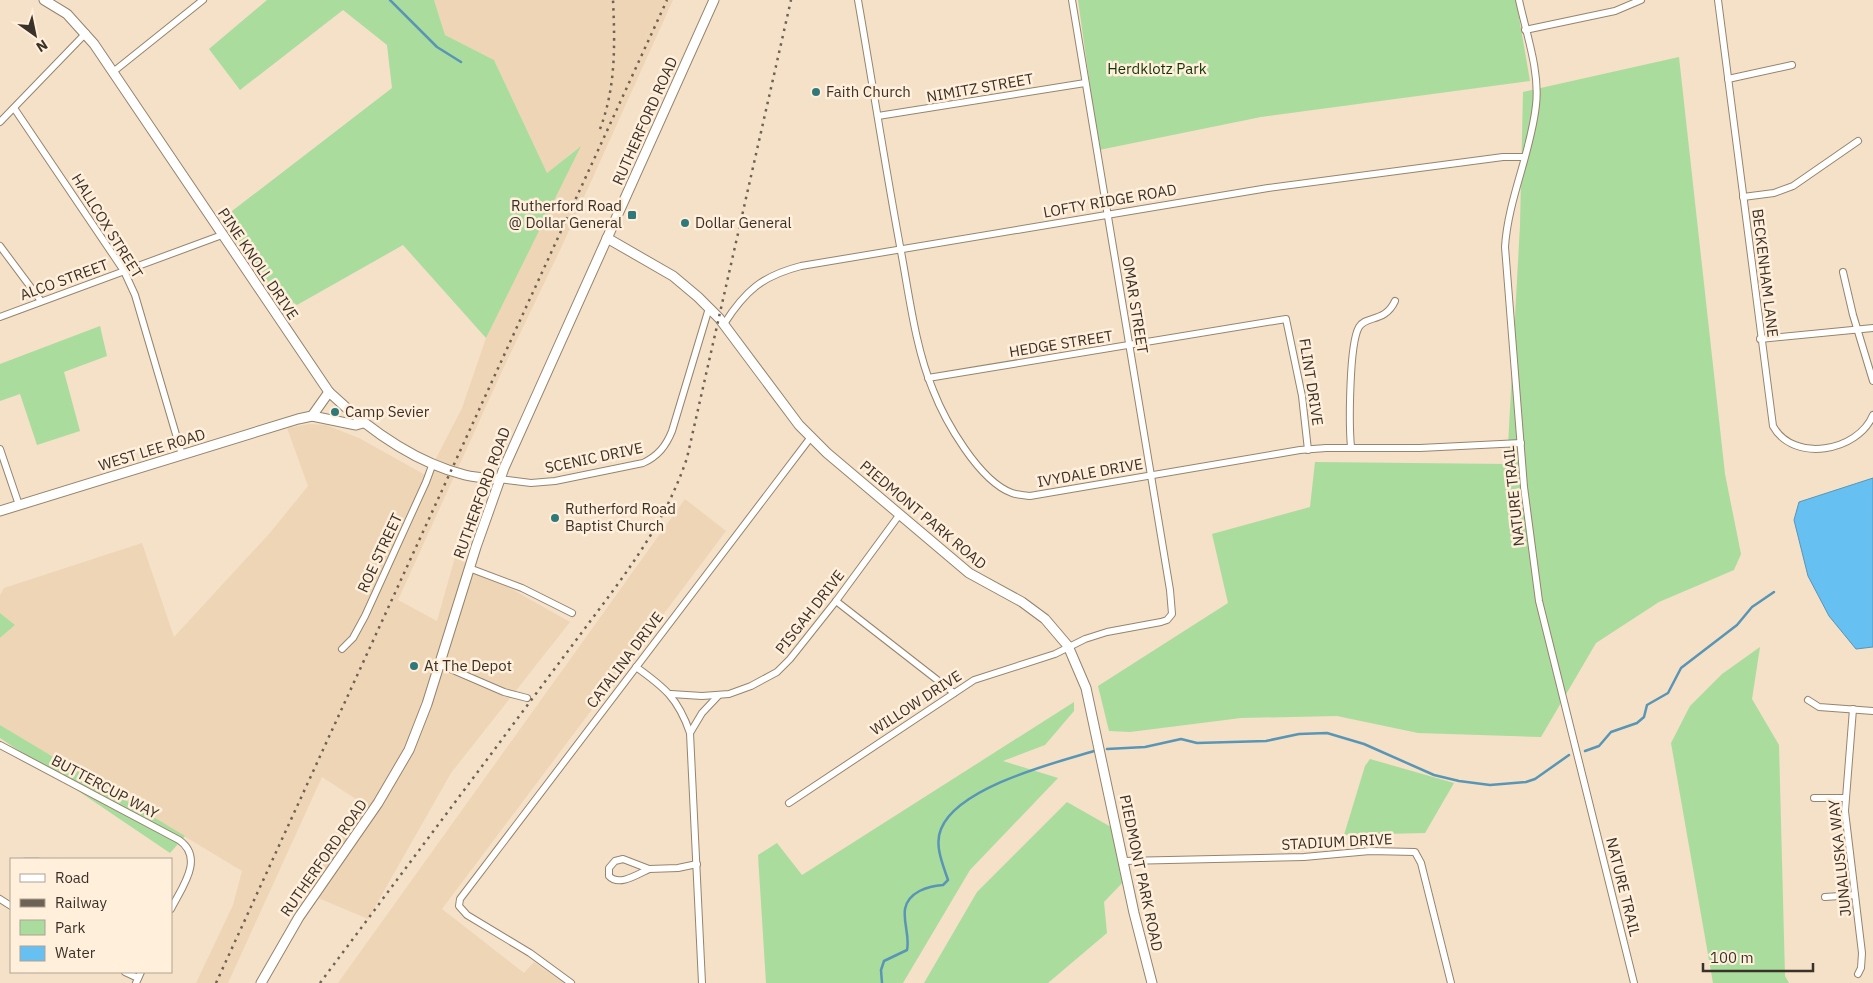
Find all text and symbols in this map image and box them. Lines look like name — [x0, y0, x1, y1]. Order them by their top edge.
north arrow — [10, 10, 60, 60]
text: N — [33, 36, 51, 56]
street label: RUTHERFORD ROAD — [608, 54, 681, 188]
park label: Herdklotz Park — [1107, 59, 1207, 78]
street label: NIMITZ STREET — [925, 69, 1035, 106]
place label: Faith Church — [826, 82, 911, 101]
marker: Faith Church — [810, 86, 822, 98]
street label: HALLCOX STREET — [68, 170, 147, 282]
street label: LOFTY RIDGE ROAD — [1042, 179, 1178, 222]
place label: Rutherford Road @ Dollar General — [509, 196, 622, 232]
street label: PINE KNOLL DRIVE — [214, 204, 303, 323]
street label: BECKENHAM LANE — [1748, 208, 1783, 338]
marker: Rutherford Road @ Dollar General — [626, 209, 638, 221]
place label: Dollar General — [695, 213, 792, 232]
marker: Dollar General — [679, 217, 691, 229]
street label: ALCO STREET — [17, 255, 111, 304]
street label: OMAR STREET — [1118, 255, 1153, 355]
street label: HEDGE STREET — [1008, 326, 1115, 361]
street label: FLINT DRIVE — [1295, 337, 1328, 427]
place label: Camp Sevier — [345, 402, 430, 421]
marker: Camp Sevier — [329, 406, 341, 418]
street label: WEST LEE ROAD — [96, 424, 208, 475]
street label: RUTHERFORD ROAD — [449, 424, 514, 561]
street label: SCENIC DRIVE — [543, 438, 645, 477]
street label: NATURE TRAIL — [1499, 444, 1528, 547]
street label: IVYDALE DRIVE — [1036, 454, 1144, 491]
street label: PIEDMONT PARK ROAD — [856, 456, 991, 573]
place label: Rutherford Road Baptist Church — [565, 499, 676, 535]
street label: ROE STREET — [353, 510, 406, 595]
marker: Rutherford Road Baptist Church — [549, 512, 561, 524]
street label: PISGAH DRIVE — [771, 566, 848, 658]
street label: CATALINA DRIVE — [582, 608, 667, 712]
place label: At The Depot — [424, 656, 512, 675]
marker: At The Depot — [408, 660, 420, 672]
street label: WILLOW DRIVE — [867, 666, 965, 739]
street label: BUTTERCUP WAY — [48, 750, 162, 823]
street label: PIEDMONT PARK ROAD — [1116, 793, 1167, 953]
street label: RUTHERFORD ROAD — [276, 795, 371, 920]
street label: JUNALUSKA WAY — [1824, 798, 1855, 918]
street label: STADIUM DRIVE — [1281, 829, 1393, 854]
street label: NATURE TRAIL — [1602, 835, 1645, 939]
legend — [10, 858, 172, 973]
text: Road — [55, 868, 90, 887]
text: Railway — [55, 893, 108, 912]
text: Park — [55, 918, 85, 937]
scale bar — [1703, 940, 1813, 972]
text: Water — [55, 943, 96, 962]
text: 100 m — [1710, 948, 1754, 967]

